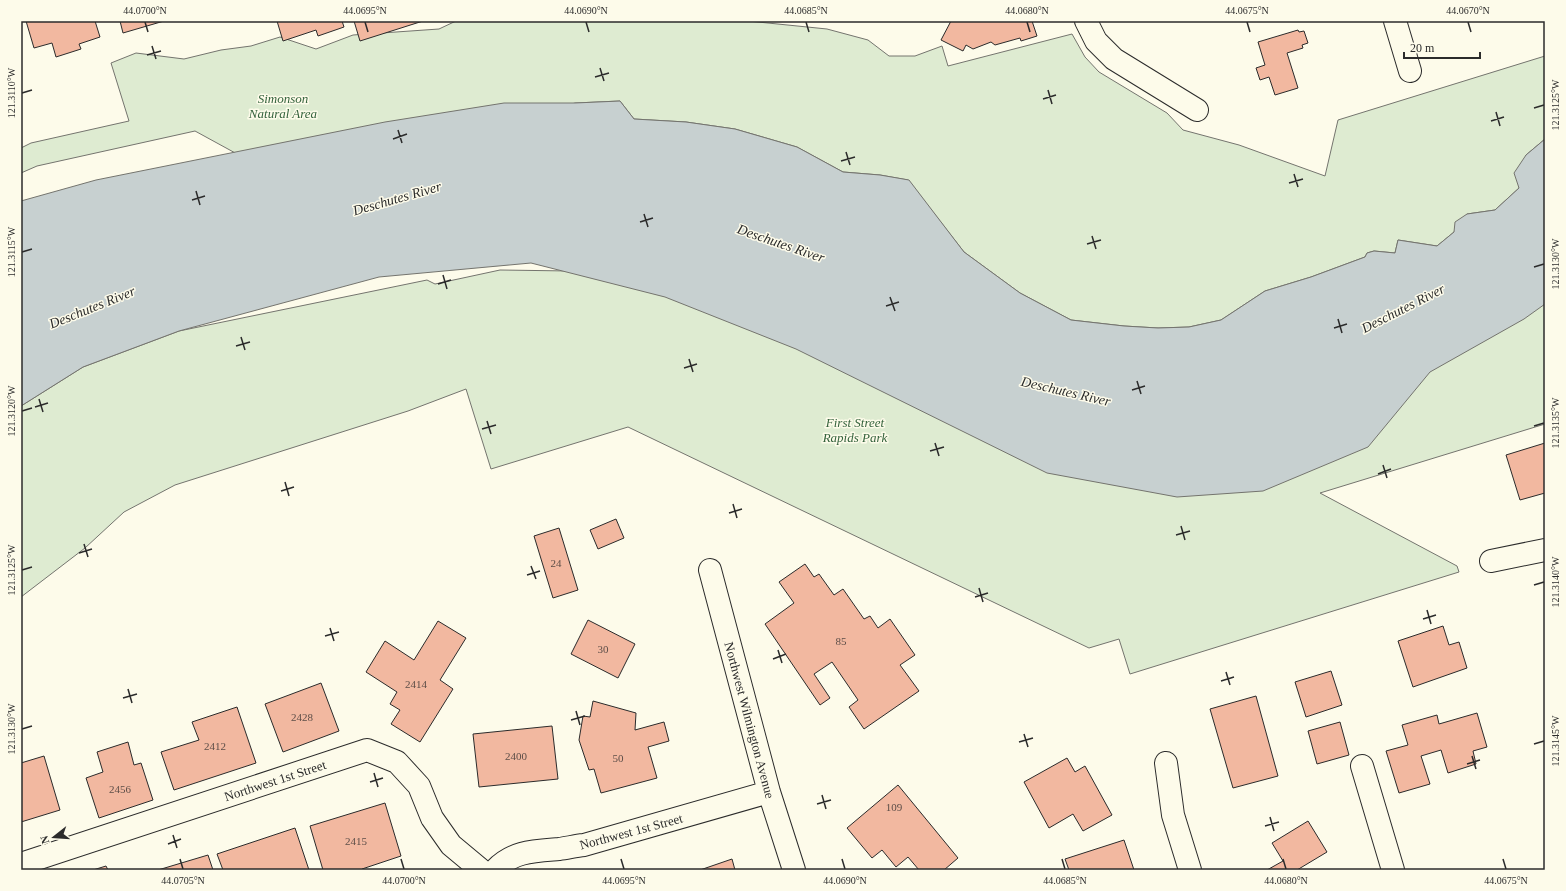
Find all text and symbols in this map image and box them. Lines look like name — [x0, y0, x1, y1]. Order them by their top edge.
text: 44.0700°N — [123, 5, 167, 16]
text: 44.0695°N — [343, 5, 387, 16]
text: 44.0690°N — [564, 5, 608, 16]
text: 44.0685°N — [784, 5, 828, 16]
text: 44.0680°N — [1005, 5, 1049, 16]
text: 44.0675°N — [1225, 5, 1269, 16]
text: 44.0670°N — [1446, 5, 1490, 16]
scale bar — [1404, 34, 1480, 60]
text: 20 m — [1410, 41, 1435, 55]
text: 121.3110°W — [6, 67, 17, 118]
text: 121.3125°W — [1550, 79, 1561, 130]
park label: Simonson Natural Area — [248, 91, 318, 121]
water label: Deschutes River — [350, 179, 444, 219]
water label: Deschutes River — [734, 221, 827, 266]
text: 121.3115°W — [6, 226, 17, 277]
text: 121.3130°W — [1550, 238, 1561, 289]
water label: Deschutes River — [1358, 281, 1448, 336]
water label: Deschutes River — [46, 283, 138, 332]
water label: Deschutes River — [1019, 374, 1113, 409]
text: 121.3120°W — [6, 385, 17, 436]
text: 121.3135°W — [1550, 397, 1561, 448]
park label: First Street Rapids Park — [822, 415, 888, 445]
text: 121.3125°W — [6, 544, 17, 595]
text: 121.3140°W — [1550, 556, 1561, 607]
house number: 24 — [551, 557, 562, 569]
house number: 85 — [836, 635, 847, 647]
street label: Northwest Wilmington Avenue — [721, 640, 778, 800]
house number: 30 — [598, 643, 609, 655]
house number: 2414 — [405, 678, 428, 690]
text: 121.3130°W — [6, 703, 17, 754]
house number: 2428 — [291, 711, 314, 723]
text: 121.3145°W — [1550, 715, 1561, 766]
house number: 2412 — [204, 740, 226, 752]
house number: 2400 — [505, 750, 528, 762]
house number: 50 — [613, 752, 624, 764]
street label: Northwest 1st Street — [222, 757, 328, 804]
house number: 2456 — [109, 783, 132, 795]
house number: 109 — [886, 801, 903, 813]
street label: Northwest 1st Street — [578, 810, 685, 852]
north arrow — [34, 817, 74, 857]
text: N — [38, 834, 51, 845]
house number: 2415 — [345, 835, 368, 847]
text: 44.0705°N — [161, 875, 205, 886]
text: 44.0700°N — [382, 875, 426, 886]
text: 44.0695°N — [602, 875, 646, 886]
text: 44.0690°N — [823, 875, 867, 886]
text: 44.0685°N — [1043, 875, 1087, 886]
text: 44.0680°N — [1264, 875, 1308, 886]
text: 44.0675°N — [1484, 875, 1528, 886]

